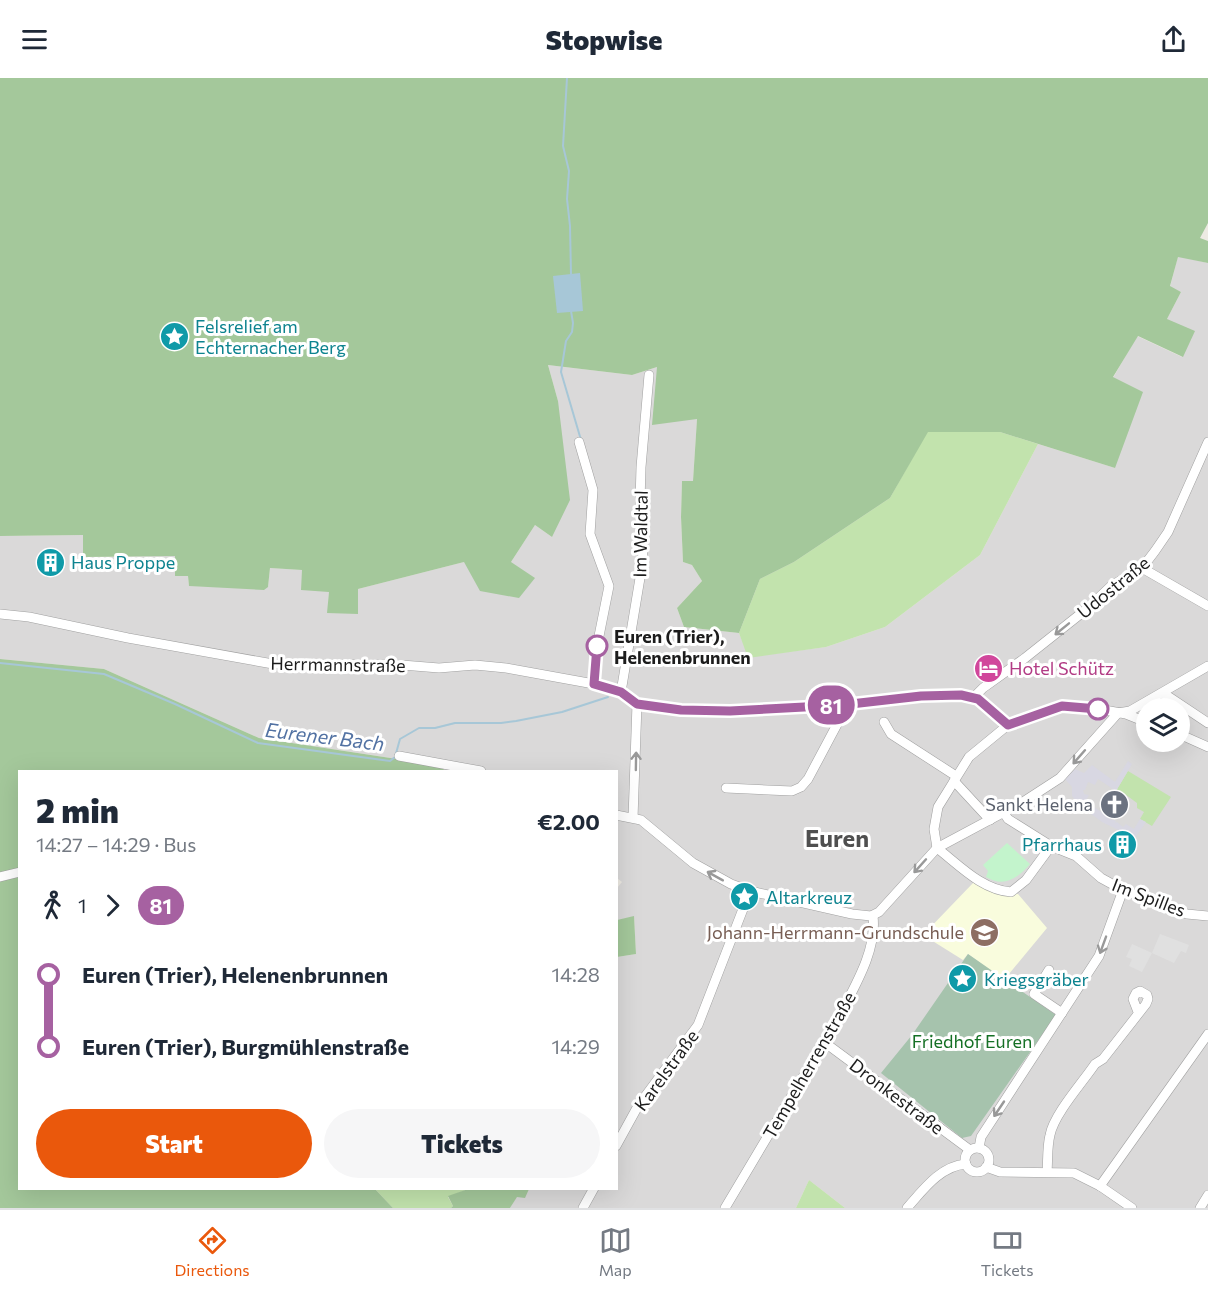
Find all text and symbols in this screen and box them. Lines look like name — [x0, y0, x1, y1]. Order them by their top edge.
icon: menu — [18, 23, 51, 56]
text: Stopwise — [545, 23, 663, 56]
icon: share — [1157, 23, 1190, 56]
place label: Felsrelief am Echternacher Berg — [195, 315, 346, 358]
place icon: Felsrelief am Echternacher Berg — [158, 320, 190, 352]
street label: Im Waldtal — [628, 490, 652, 578]
building icon: Haus Proppe — [34, 546, 66, 578]
place label: Haus Proppe — [71, 551, 175, 573]
street label: Udostraße — [1072, 551, 1154, 623]
one-way arrow — [1055, 622, 1071, 635]
place label: Euren (Trier), Helenenbrunnen — [614, 625, 751, 668]
marker: Euren (Trier), Helenenbrunnen — [586, 635, 608, 657]
street label: Herrmannstraße — [270, 652, 406, 676]
hotel icon: Hotel Schütz — [972, 652, 1004, 684]
place label: Hotel Schütz — [1009, 657, 1114, 679]
line badge: 81 — [804, 686, 858, 724]
text: 81 — [820, 693, 842, 718]
unlabelled marker — [1087, 698, 1109, 720]
map controls — [1136, 698, 1190, 752]
button: layers — [1136, 698, 1190, 752]
water label: Eurener Bach — [264, 717, 386, 755]
one-way arrow — [1073, 749, 1086, 765]
one-way arrow — [630, 751, 642, 771]
church icon: Sankt Helena — [1098, 788, 1130, 820]
text: 2 min — [36, 789, 119, 830]
place label: Sankt Helena — [985, 793, 1093, 815]
text: €2.00 — [537, 808, 600, 835]
district label: Euren — [805, 823, 869, 852]
building icon: Pfarrhaus — [1107, 828, 1139, 860]
text: 14:27 – 14:29 · Bus — [36, 832, 196, 856]
place label: Pfarrhaus — [1022, 833, 1102, 855]
one-way arrow — [913, 858, 927, 873]
one-way arrow — [707, 870, 724, 882]
street label: Im Spilles — [1109, 873, 1189, 921]
place icon: Altarkreuz — [729, 881, 761, 913]
place label: Altarkreuz — [766, 886, 852, 908]
icon: walk — [36, 889, 69, 922]
icon: forward — [96, 889, 129, 922]
text: 1 — [78, 893, 87, 917]
text: 81 — [150, 893, 172, 918]
school or university icon: Johann-Herrmann-Grundschule — [969, 916, 1001, 948]
place label: Johann-Herrmann-Grundschule — [707, 921, 964, 943]
one-way arrow — [1097, 935, 1108, 954]
text: Euren (Trier), Helenenbrunnen — [82, 961, 388, 988]
text: 14:28 — [552, 962, 600, 986]
place icon: Kriegsgräber — [947, 963, 979, 995]
place label: Kriegsgräber — [984, 968, 1089, 990]
street label: Tempelherrenstraße — [758, 988, 860, 1142]
street label: Karelstraße — [629, 1025, 703, 1115]
park label: Friedhof Euren — [912, 1030, 1032, 1052]
text: Euren (Trier), Burgmühlenstraße — [82, 1033, 409, 1060]
text: 14:29 — [552, 1034, 600, 1058]
street label: Dronkestraße — [845, 1053, 949, 1139]
one-way arrow — [993, 1101, 1006, 1118]
button: Start — [36, 1109, 312, 1178]
button: Tickets — [324, 1109, 600, 1178]
tab: Directions — [175, 1224, 250, 1279]
tab: Map — [599, 1224, 632, 1279]
tab: Tickets — [981, 1224, 1033, 1279]

